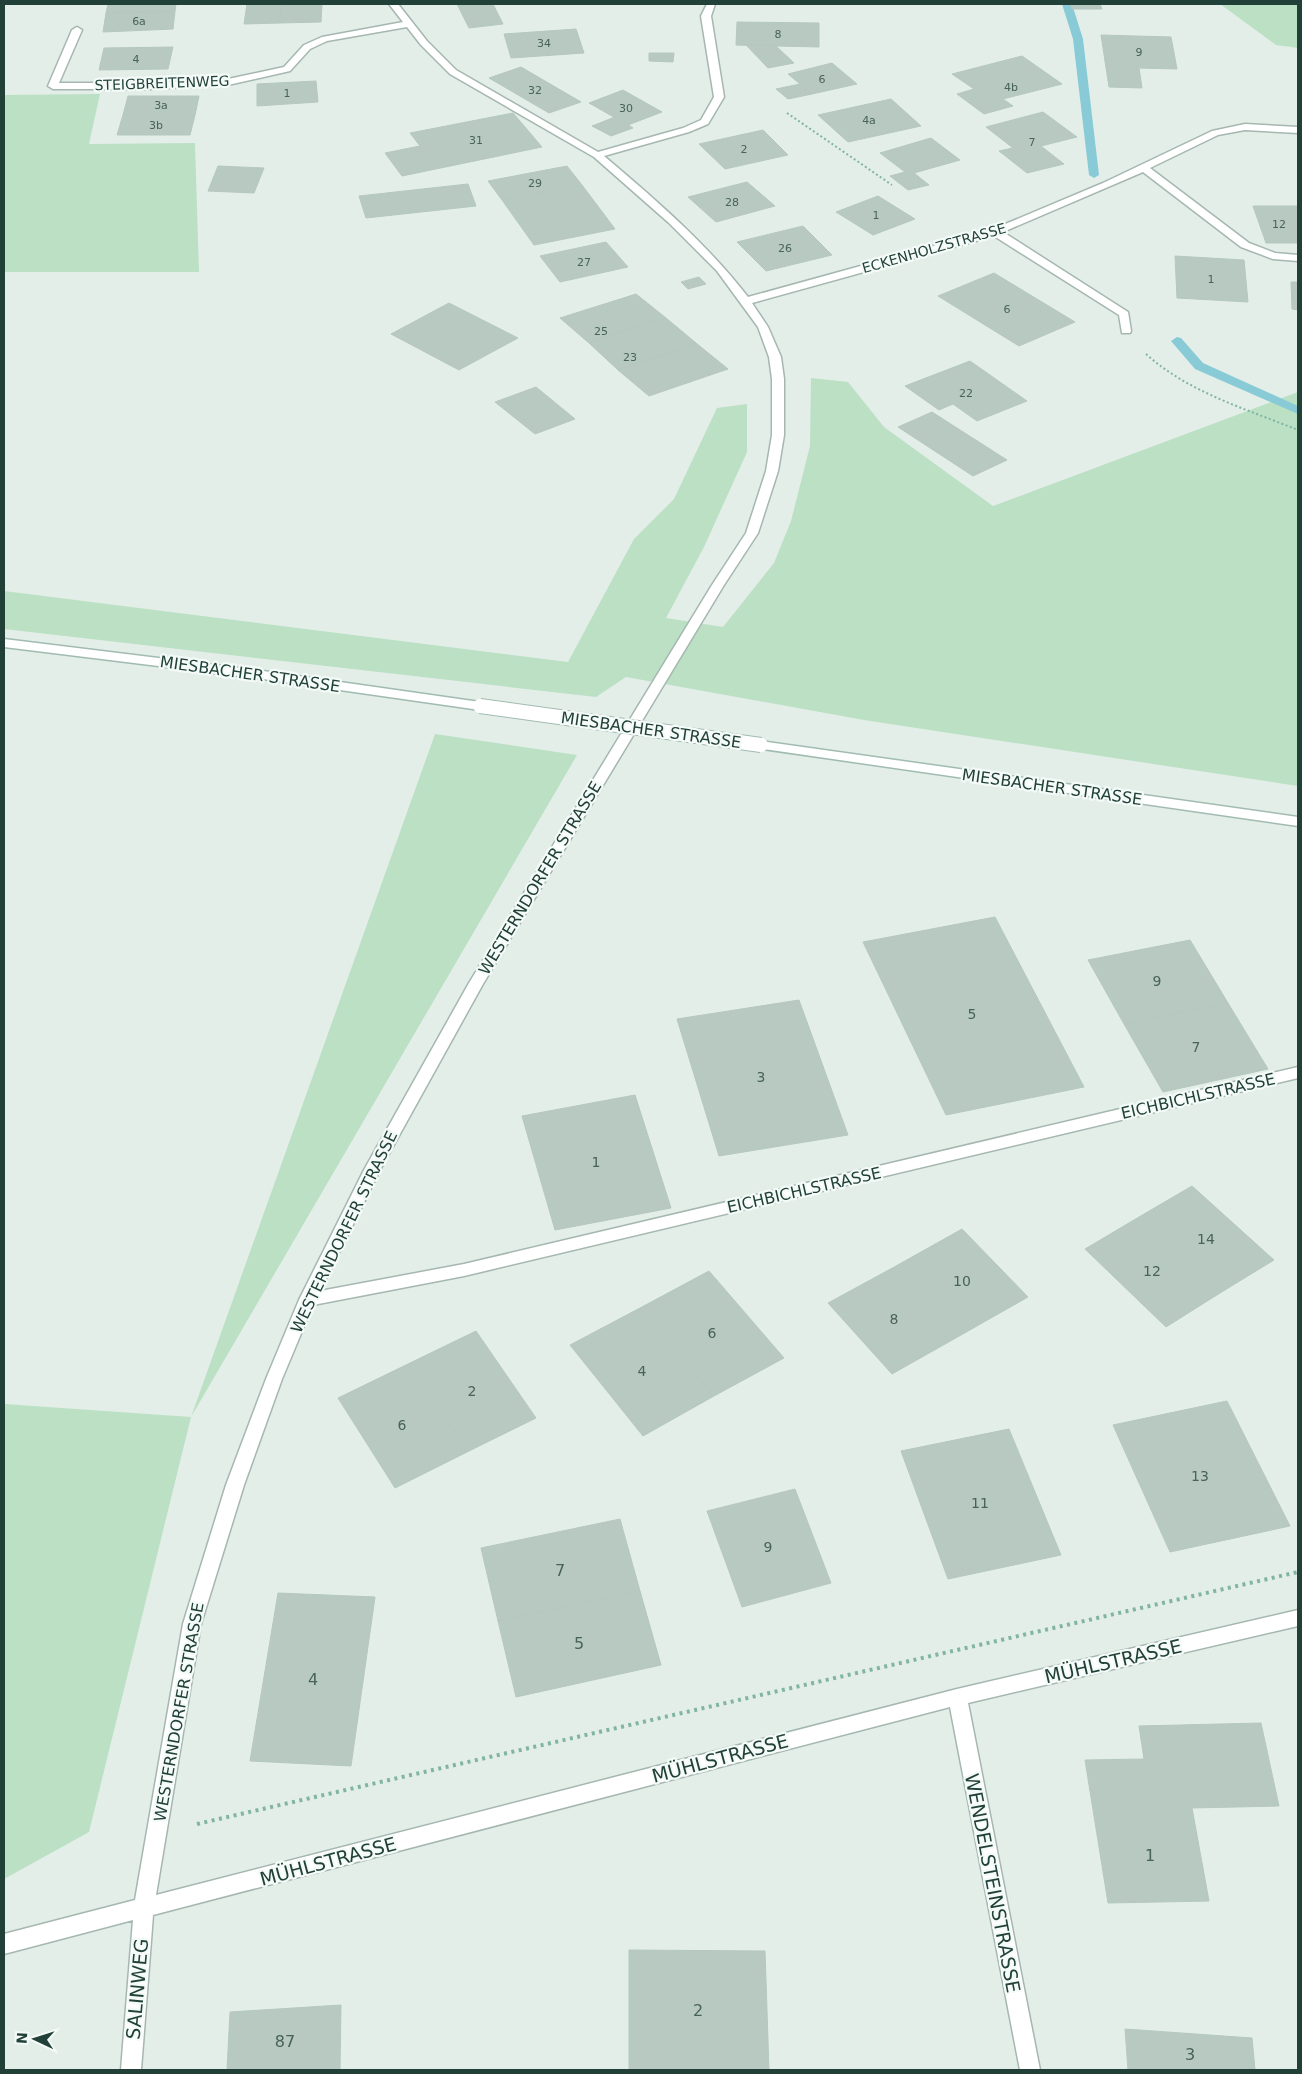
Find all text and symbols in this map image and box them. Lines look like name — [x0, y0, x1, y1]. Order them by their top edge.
house number: 6a — [132, 15, 146, 28]
house number: 8 — [775, 28, 782, 41]
house number: 34 — [537, 37, 551, 50]
house number: 9 — [1136, 46, 1143, 59]
house number: 4 — [133, 53, 140, 66]
street label: STEIGBREITENWEG — [94, 73, 230, 93]
house number: 6 — [819, 73, 826, 86]
house number: 4b — [1004, 81, 1018, 94]
house number: 32 — [528, 84, 542, 97]
house number: 1 — [284, 87, 291, 100]
house number: 3a — [154, 99, 168, 112]
house number: 30 — [619, 102, 633, 115]
house number: 4a — [862, 114, 876, 127]
house number: 3b — [149, 119, 163, 132]
house number: 31 — [469, 134, 483, 147]
house number: 7 — [1029, 136, 1036, 149]
house number: 2 — [741, 143, 748, 156]
house number: 29 — [528, 177, 542, 190]
house number: 28 — [725, 196, 739, 209]
house number: 1 — [873, 209, 880, 222]
house number: 12 — [1272, 218, 1286, 231]
street label: ECKENHOLZSTRASSE — [860, 220, 1008, 276]
house number: 26 — [778, 242, 792, 255]
house number: 27 — [577, 256, 591, 269]
house number: 1 — [1208, 273, 1215, 286]
house number: 6 — [1004, 303, 1011, 316]
house number: 25 — [594, 325, 608, 338]
house number: 23 — [623, 351, 637, 364]
house number: 22 — [959, 387, 973, 400]
street label: MIESBACHER STRASSE — [159, 652, 341, 696]
street label: MIESBACHER STRASSE — [560, 708, 742, 752]
street label: MIESBACHER STRASSE — [961, 765, 1143, 809]
street label: WESTERNDORFER STRASSE — [475, 778, 605, 978]
house number: 9 — [1153, 973, 1161, 989]
house number: 5 — [968, 1006, 976, 1022]
house number: 7 — [1192, 1039, 1200, 1055]
house number: 3 — [757, 1069, 765, 1085]
street label: EICHBICHLSTRASSE — [1119, 1069, 1277, 1123]
street label: WESTERNDORFER STRASSE — [287, 1128, 401, 1336]
house number: 1 — [592, 1154, 600, 1170]
street label: EICHBICHLSTRASSE — [725, 1163, 883, 1217]
house number: 14 — [1197, 1231, 1215, 1247]
house number: 12 — [1143, 1263, 1161, 1279]
house number: 10 — [953, 1273, 971, 1289]
house number: 8 — [890, 1311, 898, 1327]
house number: 6 — [708, 1325, 717, 1341]
house number: 4 — [638, 1363, 647, 1379]
house number: 2 — [468, 1383, 476, 1399]
house number: 6 — [398, 1417, 407, 1433]
house number: 13 — [1191, 1468, 1209, 1484]
house number: 11 — [971, 1495, 989, 1511]
house number: 9 — [764, 1539, 772, 1555]
house number: 7 — [555, 1561, 565, 1580]
street label: WESTERNDORFER STRASSE — [150, 1601, 208, 1823]
house number: 5 — [574, 1634, 584, 1653]
street label: MÜHLSTRASSE — [1042, 1634, 1184, 1688]
house number: 4 — [308, 1670, 318, 1689]
street label: MÜHLSTRASSE — [649, 1729, 791, 1787]
street label: WENDELSTEINSTRASSE — [961, 1771, 1025, 1995]
street label: MÜHLSTRASSE — [257, 1832, 399, 1890]
house number: 1 — [1145, 1846, 1155, 1865]
street label: SALINWEG — [122, 1938, 152, 2040]
house number: 2 — [693, 2001, 703, 2020]
north arrow — [10, 2014, 60, 2064]
text: N — [14, 2032, 30, 2044]
house number: 87 — [275, 2032, 295, 2051]
house number: 3 — [1185, 2045, 1195, 2064]

